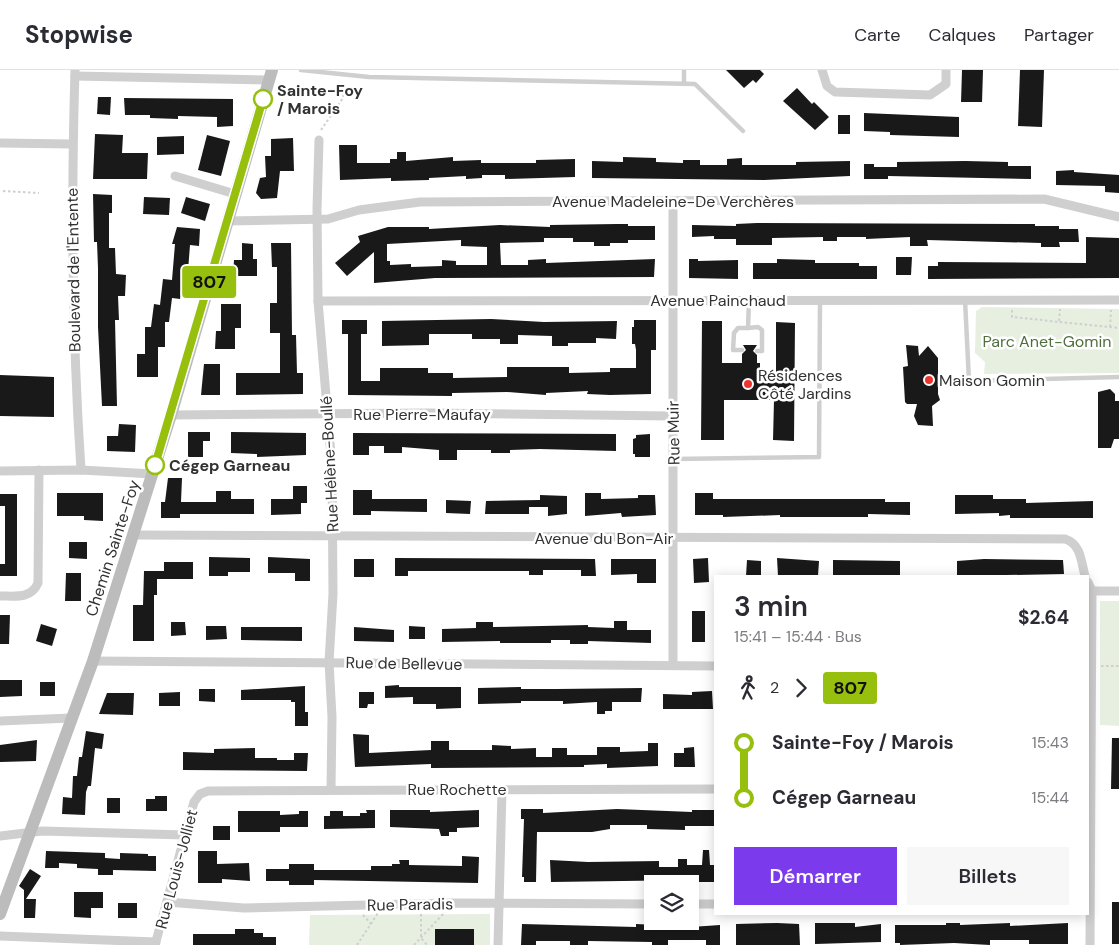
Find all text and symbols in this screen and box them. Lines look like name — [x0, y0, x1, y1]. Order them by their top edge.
text: Stopwise — [25, 19, 133, 50]
text: Carte — [854, 23, 901, 47]
text: Calques — [929, 23, 996, 47]
text: Partager — [1024, 23, 1094, 47]
place label: Sainte-Foy / Marois — [277, 80, 363, 119]
marker: Sainte-Foy / Marois — [253, 89, 273, 109]
street label: Boulevard de l'Entente — [62, 188, 85, 352]
street label: Avenue Madeleine-De Verchères — [552, 191, 794, 212]
line badge: 807 — [180, 266, 238, 298]
text: 807 — [192, 270, 226, 294]
street label: Avenue Painchaud — [650, 290, 786, 311]
park label: Parc Anet-Gomin — [982, 331, 1112, 352]
place label: Résidences Côté Jardins — [758, 365, 851, 404]
place label: Maison Gomin — [939, 370, 1045, 391]
marker: Maison Gomin — [923, 374, 935, 386]
marker: Résidences Côté Jardins — [742, 378, 754, 390]
street label: Rue Hélène-Boullé — [315, 395, 344, 532]
street label: Rue Muir — [662, 401, 685, 465]
street label: Rue Pierre-Maufay — [353, 404, 491, 425]
marker: Cégep Garneau — [145, 455, 165, 475]
place label: Cégep Garneau — [169, 455, 290, 476]
street label: Chemin Sainte-Foy — [81, 477, 144, 619]
street label: Avenue du Bon-Air — [535, 528, 674, 549]
text: 3 min — [734, 588, 808, 625]
text: $2.64 — [1018, 605, 1069, 630]
text: 15:41 – 15:44 · Bus — [734, 626, 862, 647]
street label: Rue de Bellevue — [345, 652, 463, 675]
icon: walk — [734, 674, 762, 702]
icon: forward — [787, 674, 815, 702]
text: 807 — [833, 676, 867, 700]
text: 2 — [770, 677, 779, 698]
text: Sainte-Foy / Marois — [772, 730, 954, 755]
text: 15:43 — [1032, 732, 1069, 753]
street label: Rue Rochette — [407, 779, 507, 800]
text: Cégep Garneau — [772, 785, 916, 810]
text: 15:44 — [1032, 787, 1069, 808]
street label: Rue Louis-Jolliet — [150, 807, 203, 931]
button: Démarrer — [734, 847, 897, 905]
button: Billets — [907, 847, 1069, 905]
map controls — [644, 875, 699, 930]
button: layers — [644, 875, 699, 930]
street label: Rue Paradis — [367, 893, 453, 916]

